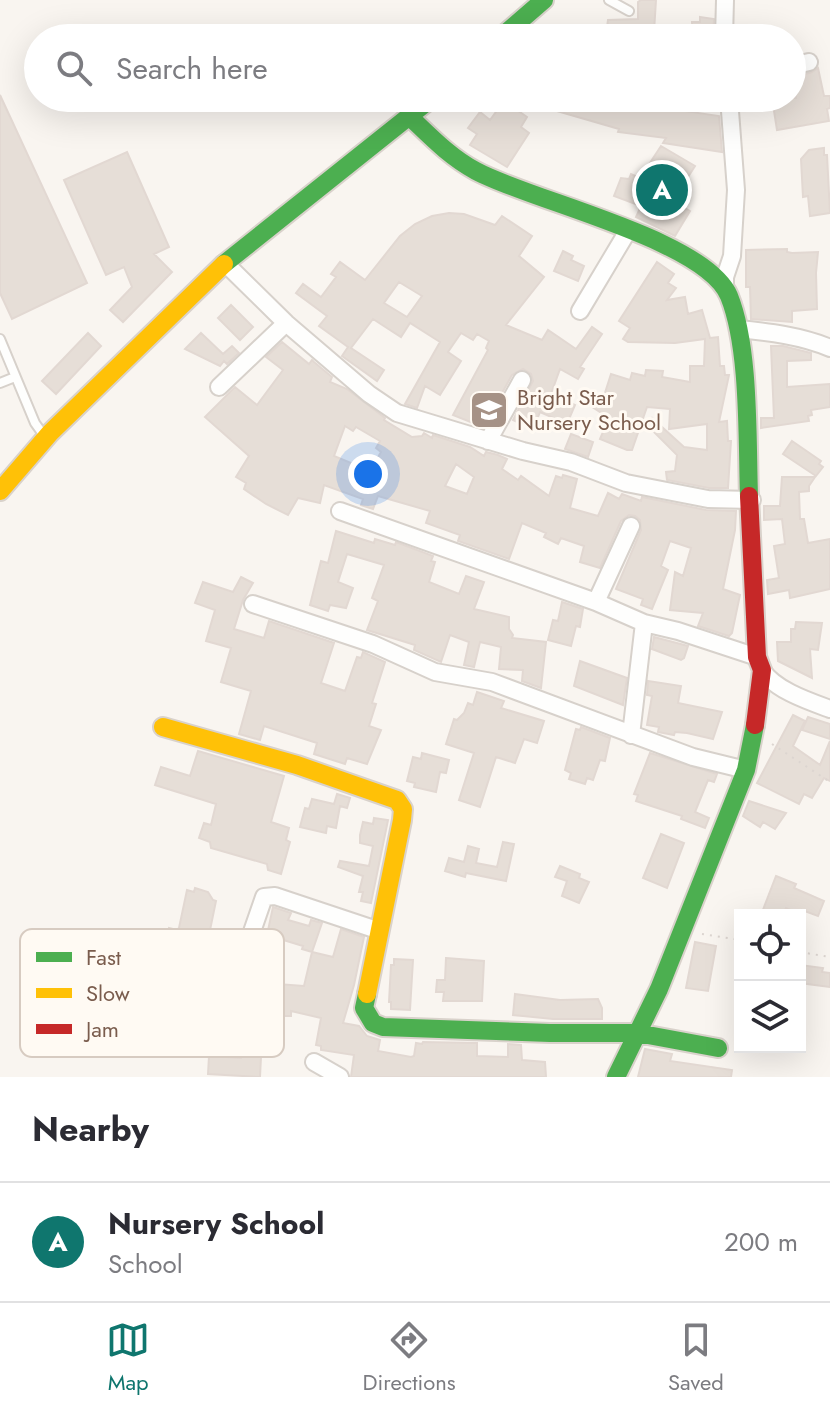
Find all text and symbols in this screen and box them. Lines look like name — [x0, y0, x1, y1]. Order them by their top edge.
search box — [24, 24, 806, 112]
icon: search — [52, 46, 96, 90]
text: Search here — [116, 47, 268, 90]
pin: A — [636, 160, 688, 220]
place label: Bright Star Nursery School — [517, 381, 661, 438]
school or university icon: Bright Star Nursery School — [468, 389, 510, 431]
your location — [348, 454, 388, 494]
map controls — [734, 909, 806, 1053]
button: locate — [734, 909, 806, 981]
legend — [20, 929, 284, 1057]
text: Fast — [86, 941, 122, 973]
text: Slow — [86, 977, 130, 1009]
button: layers — [734, 981, 806, 1053]
text: Jam — [83, 1013, 119, 1045]
text: Nearby — [32, 1105, 149, 1154]
text: Nursery School — [108, 1202, 324, 1245]
text: A — [48, 1223, 68, 1261]
text: 200 m — [724, 1223, 798, 1261]
text: School — [108, 1245, 183, 1283]
tab: Map — [106, 1318, 150, 1398]
tab: Directions — [363, 1318, 456, 1398]
tab: Saved — [668, 1318, 724, 1398]

